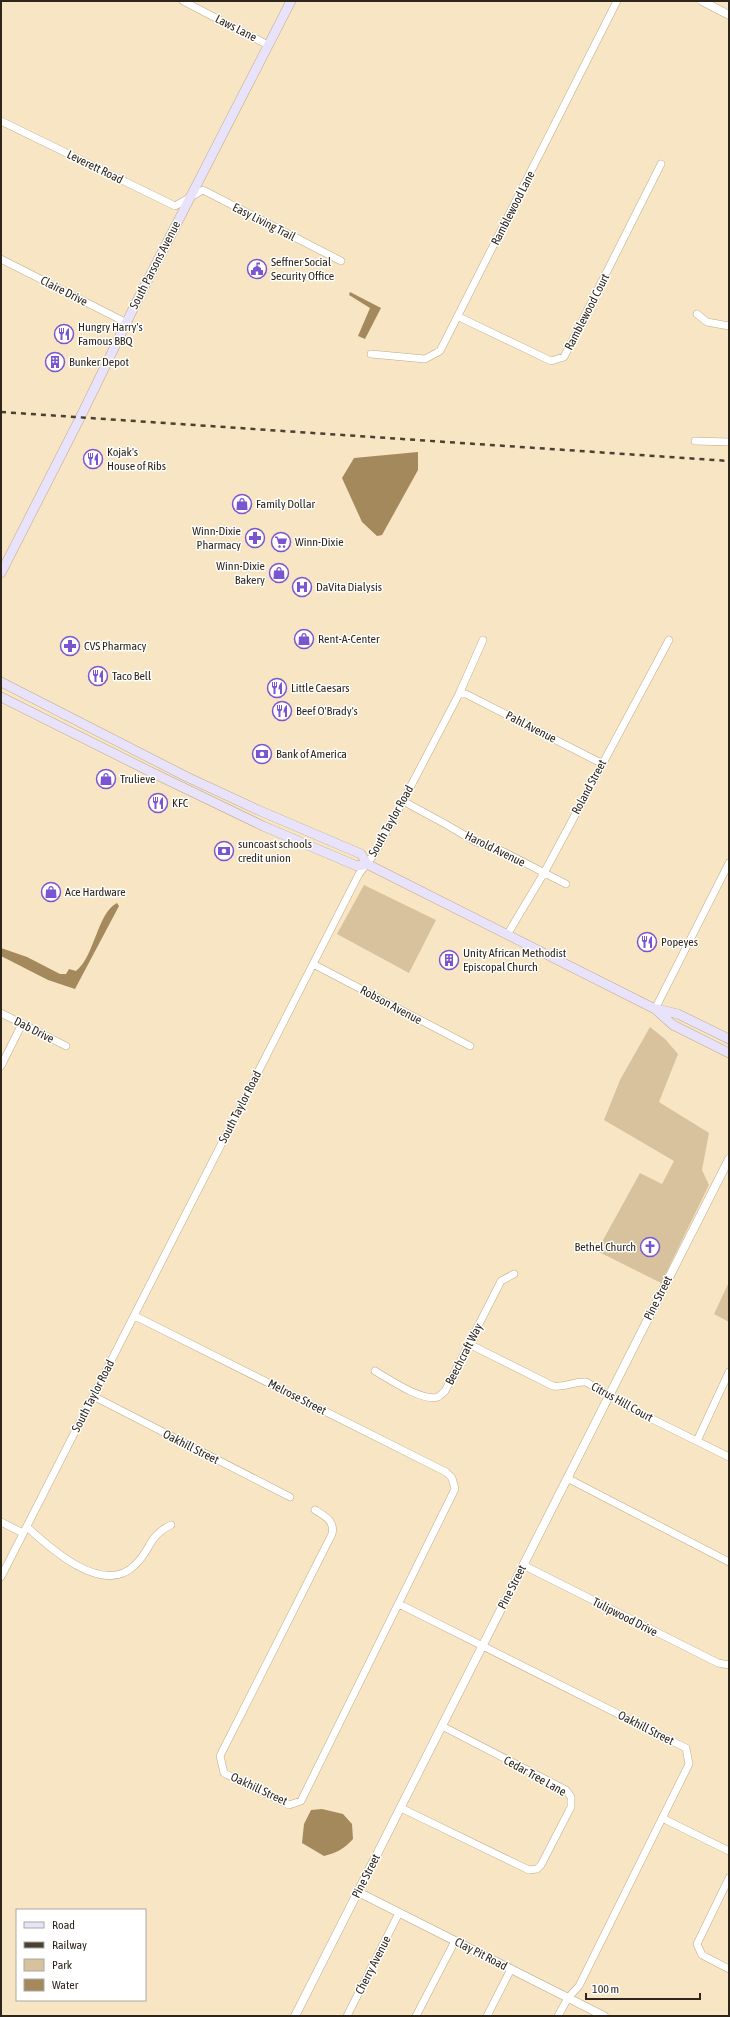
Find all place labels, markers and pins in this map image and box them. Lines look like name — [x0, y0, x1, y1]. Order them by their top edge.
place label: Seffner Social Security Office — [271, 255, 334, 283]
public building icon: Seffner Social Security Office — [246, 258, 268, 280]
place label: Hungry Harry's Famous BBQ — [78, 320, 143, 348]
restaurant icon: Hungry Harry's Famous BBQ — [53, 323, 75, 345]
building icon: Bunker Depot — [44, 351, 66, 373]
place label: Bunker Depot — [69, 355, 129, 369]
place label: Kojak's House of Ribs — [107, 445, 166, 473]
restaurant icon: Kojak's House of Ribs — [82, 448, 104, 470]
shop icon: Family Dollar — [231, 493, 253, 515]
place label: Family Dollar — [256, 497, 316, 511]
place label: Winn-Dixie Pharmacy — [192, 524, 241, 552]
pharmacy icon: Winn-Dixie Pharmacy — [244, 527, 266, 549]
supermarket icon: Winn-Dixie — [270, 531, 292, 553]
place label: Winn-Dixie — [295, 535, 344, 549]
place label: Winn-Dixie Bakery — [216, 559, 265, 587]
shop icon: Winn-Dixie Bakery — [268, 562, 290, 584]
hospital icon: DaVita Dialysis — [291, 576, 313, 598]
place label: DaVita Dialysis — [316, 580, 382, 594]
shop icon: Rent-A-Center — [293, 628, 315, 650]
place label: Rent-A-Center — [318, 632, 380, 646]
pharmacy icon: CVS Pharmacy — [59, 635, 81, 657]
place label: CVS Pharmacy — [84, 639, 146, 653]
restaurant icon: Taco Bell — [87, 665, 109, 687]
place label: Taco Bell — [112, 669, 152, 683]
restaurant icon: Little Caesars — [266, 677, 288, 699]
place label: Little Caesars — [291, 681, 350, 695]
restaurant icon: Beef O'Brady's — [271, 700, 293, 722]
place label: Beef O'Brady's — [296, 704, 358, 718]
bank icon: Bank of America — [251, 743, 273, 765]
place label: Bank of America — [276, 747, 347, 761]
shop icon: Trulieve — [95, 768, 117, 790]
place label: Trulieve — [120, 772, 155, 786]
restaurant icon: KFC — [147, 792, 169, 814]
place label: KFC — [172, 796, 189, 810]
place label: suncoast schools credit union — [238, 837, 312, 865]
bank icon: suncoast schools credit union — [213, 840, 235, 862]
shop icon: Ace Hardware — [40, 881, 62, 903]
place label: Ace Hardware — [65, 885, 126, 899]
restaurant icon: Popeyes — [636, 931, 658, 953]
place label: Popeyes — [661, 935, 698, 949]
place label: Unity African Methodist Episcopal Church — [463, 946, 567, 974]
building icon: Unity African Methodist Episcopal Church — [438, 949, 460, 971]
church icon: Bethel Church — [639, 1236, 661, 1258]
place label: Bethel Church — [574, 1240, 636, 1254]

